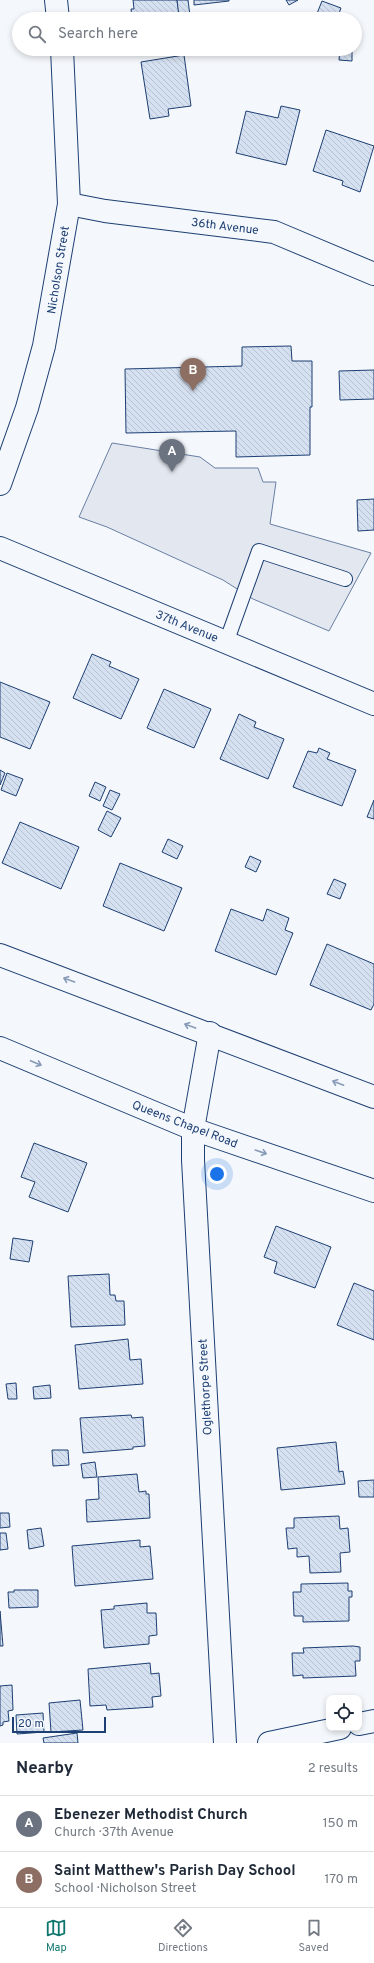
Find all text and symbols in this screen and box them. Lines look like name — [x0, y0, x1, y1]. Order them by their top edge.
search box — [12, 12, 362, 56]
icon: search — [26, 23, 48, 45]
text: Search here — [58, 25, 138, 44]
street label: 36th Avenue — [190, 215, 260, 239]
street label: Nicholson Street — [44, 225, 74, 315]
pin: B — [180, 358, 206, 391]
pin: A — [159, 439, 185, 472]
street label: 37th Avenue — [153, 607, 220, 647]
one-way arrow — [63, 976, 75, 984]
one-way arrow — [184, 1022, 197, 1029]
one-way arrow — [30, 1060, 42, 1067]
one-way arrow — [332, 1079, 344, 1086]
street label: Queens Chapel Road — [129, 1097, 240, 1152]
one-way arrow — [254, 1149, 267, 1156]
your location — [207, 1164, 227, 1184]
street label: Oglethorpe Street — [195, 1338, 217, 1436]
map controls — [326, 1695, 362, 1731]
button: locate — [326, 1695, 362, 1731]
scale bar — [12, 1715, 106, 1734]
text: 20 m — [18, 1717, 44, 1731]
text: Nearby — [16, 1758, 73, 1780]
text: 2 results — [308, 1761, 358, 1777]
text: Ebenezer Methodist Church — [54, 1806, 248, 1825]
text: A — [24, 1816, 34, 1832]
text: 150 m — [323, 1816, 358, 1832]
text: Church · 37th Avenue — [54, 1825, 174, 1841]
text: Saint Matthew's Parish Day School — [54, 1862, 296, 1881]
text: B — [25, 1872, 33, 1888]
text: 170 m — [324, 1872, 358, 1888]
text: School · Nicholson Street — [54, 1881, 196, 1897]
tab: Map — [45, 1917, 67, 1955]
tab: Directions — [158, 1917, 208, 1955]
tab: Saved — [298, 1917, 329, 1955]

